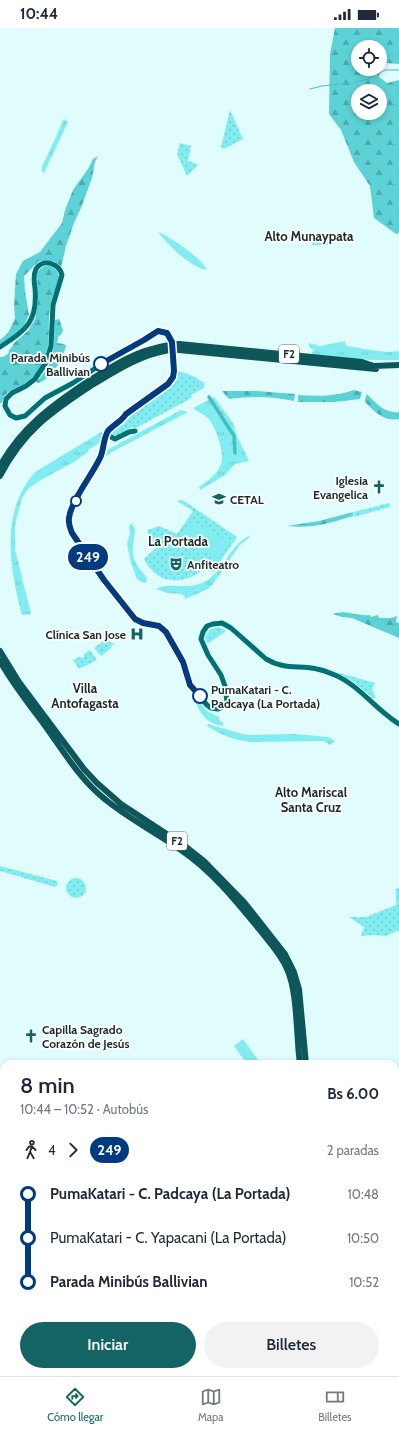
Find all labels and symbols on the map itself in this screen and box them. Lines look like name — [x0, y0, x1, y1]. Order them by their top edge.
district label: Alto Munaypata — [264, 228, 354, 244]
road number: F2 — [279, 345, 299, 363]
place label: Parada Minibús Ballivian — [11, 350, 90, 379]
marker: Parada Minibús Ballivian — [93, 356, 109, 372]
place label: Iglesia Evangelica — [313, 473, 368, 502]
church icon: Iglesia Evangelica — [371, 479, 387, 495]
school or university icon: CETAL — [211, 491, 227, 507]
place label: CETAL — [230, 492, 264, 507]
unlabelled marker — [70, 495, 82, 507]
district label: La Portada — [148, 533, 209, 549]
line badge: 249 — [65, 544, 111, 570]
theatre icon: Anfiteatro — [168, 556, 184, 572]
place label: Anfiteatro — [187, 557, 239, 572]
hospital icon: Clínica San Jose — [129, 626, 145, 642]
place label: Clínica San Jose — [45, 627, 126, 642]
district label: Villa Antofagasta — [51, 680, 119, 711]
place label: PumaKatari - C. Padcaya (La Portada) — [211, 682, 320, 711]
marker: PumaKatari - C. Padcaya (La Portada) — [192, 688, 208, 704]
district label: Alto Mariscal Santa Cruz — [275, 784, 348, 815]
road number: F2 — [167, 832, 187, 850]
place label: Capilla Sagrado Corazón de Jesús — [42, 1022, 130, 1051]
church icon: Capilla Sagrado Corazón de Jesús — [23, 1028, 39, 1044]

